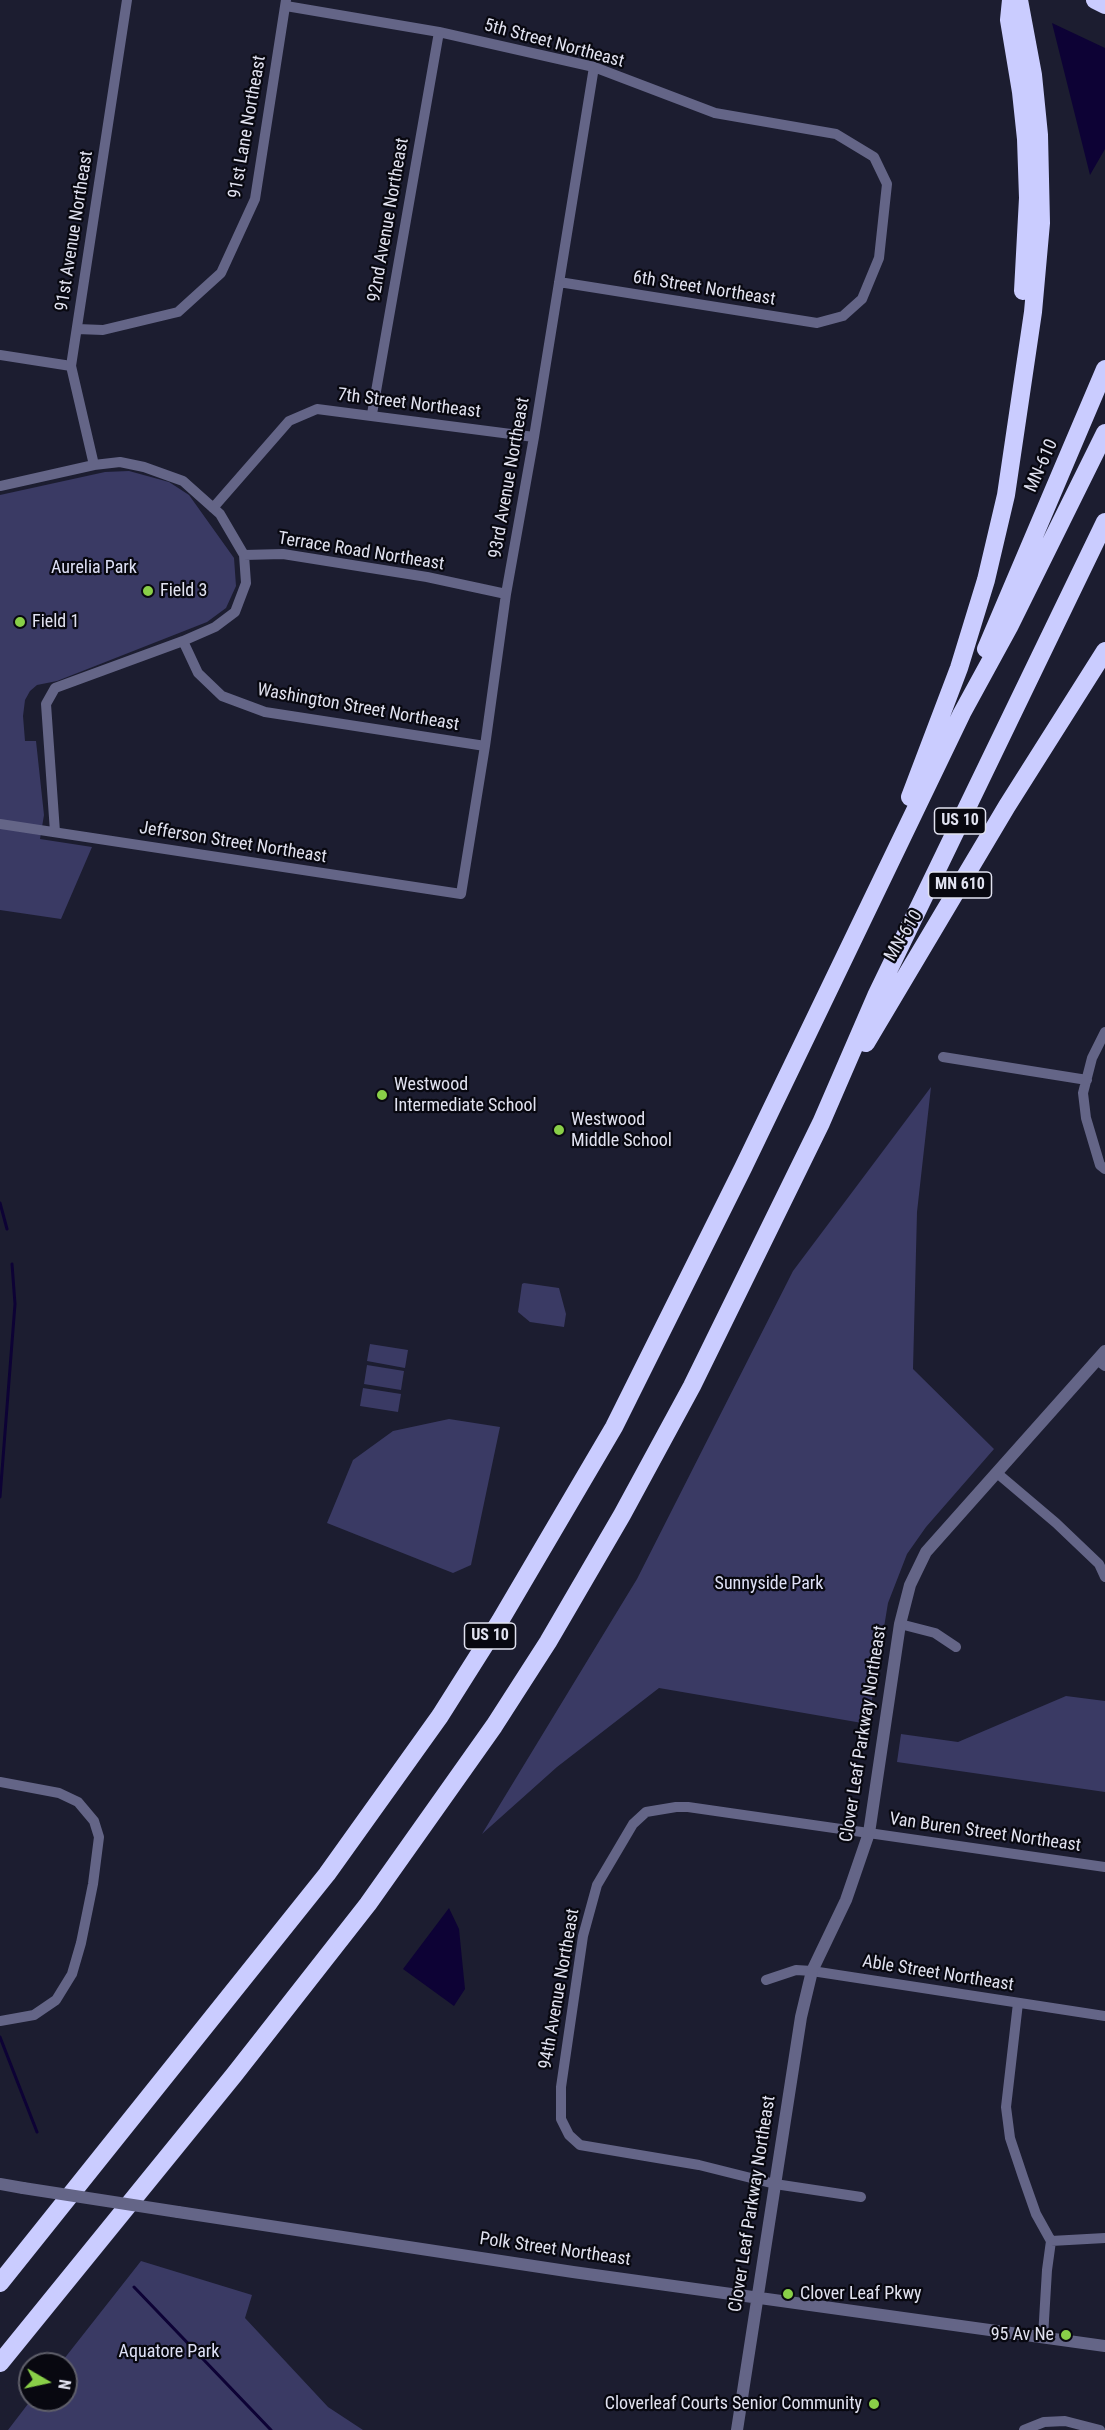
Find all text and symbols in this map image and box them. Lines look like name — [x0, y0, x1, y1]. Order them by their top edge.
street label: 5th Street Northeast — [482, 15, 626, 73]
street label: 91st Lane Northeast — [225, 54, 271, 200]
street label: 92nd Avenue Northeast — [364, 136, 414, 304]
street label: 91st Avenue Northeast — [52, 149, 98, 313]
street label: 6th Street Northeast — [631, 267, 777, 311]
street label: 7th Street Northeast — [336, 385, 482, 423]
street label: 93rd Avenue Northeast — [485, 396, 535, 560]
street label: MN-610 — [1021, 436, 1063, 496]
street label: Terrace Road Northeast — [276, 528, 446, 576]
park label: Aurelia Park — [51, 557, 137, 579]
place label: Field 3 — [160, 580, 207, 602]
marker: Field 3 — [141, 584, 155, 598]
place label: Field 1 — [32, 611, 79, 633]
marker: Field 1 — [13, 615, 27, 629]
street label: Washington Street Northeast — [255, 680, 461, 736]
road number: US 10 — [934, 808, 986, 834]
street label: Jefferson Street Northeast — [138, 818, 328, 868]
road number: MN 610 — [928, 872, 992, 898]
street label: MN-610 — [880, 906, 928, 966]
place label: Westwood Intermediate School — [394, 1074, 537, 1116]
marker: Westwood Intermediate School — [375, 1088, 389, 1102]
place label: Westwood Middle School — [571, 1109, 672, 1152]
marker: Westwood Middle School — [552, 1123, 566, 1137]
park label: Sunnyside Park — [715, 1573, 823, 1595]
road number: US 10 — [464, 1623, 516, 1649]
street label: Clover Leaf Parkway Northeast — [836, 1624, 892, 1844]
street label: Van Buren Street Northeast — [888, 1809, 1082, 1857]
street label: 94th Avenue Northeast — [535, 1907, 585, 2071]
street label: Able Street Northeast — [861, 1951, 1015, 1997]
street label: Clover Leaf Parkway Northeast — [725, 2094, 781, 2314]
street label: Polk Street Northeast — [478, 2229, 632, 2271]
place label: Clover Leaf Pkwy — [800, 2283, 922, 2305]
marker: Clover Leaf Pkwy — [781, 2287, 795, 2301]
place label: 95 Av Ne — [991, 2324, 1054, 2346]
marker: 95 Av Ne — [1059, 2328, 1073, 2342]
park label: Aquatore Park — [119, 2341, 219, 2363]
north arrow — [18, 2352, 78, 2412]
text: N — [54, 2378, 74, 2391]
place label: Cloverleaf Courts Senior Community — [605, 2393, 862, 2415]
marker: Cloverleaf Courts Senior Community — [867, 2397, 881, 2411]

